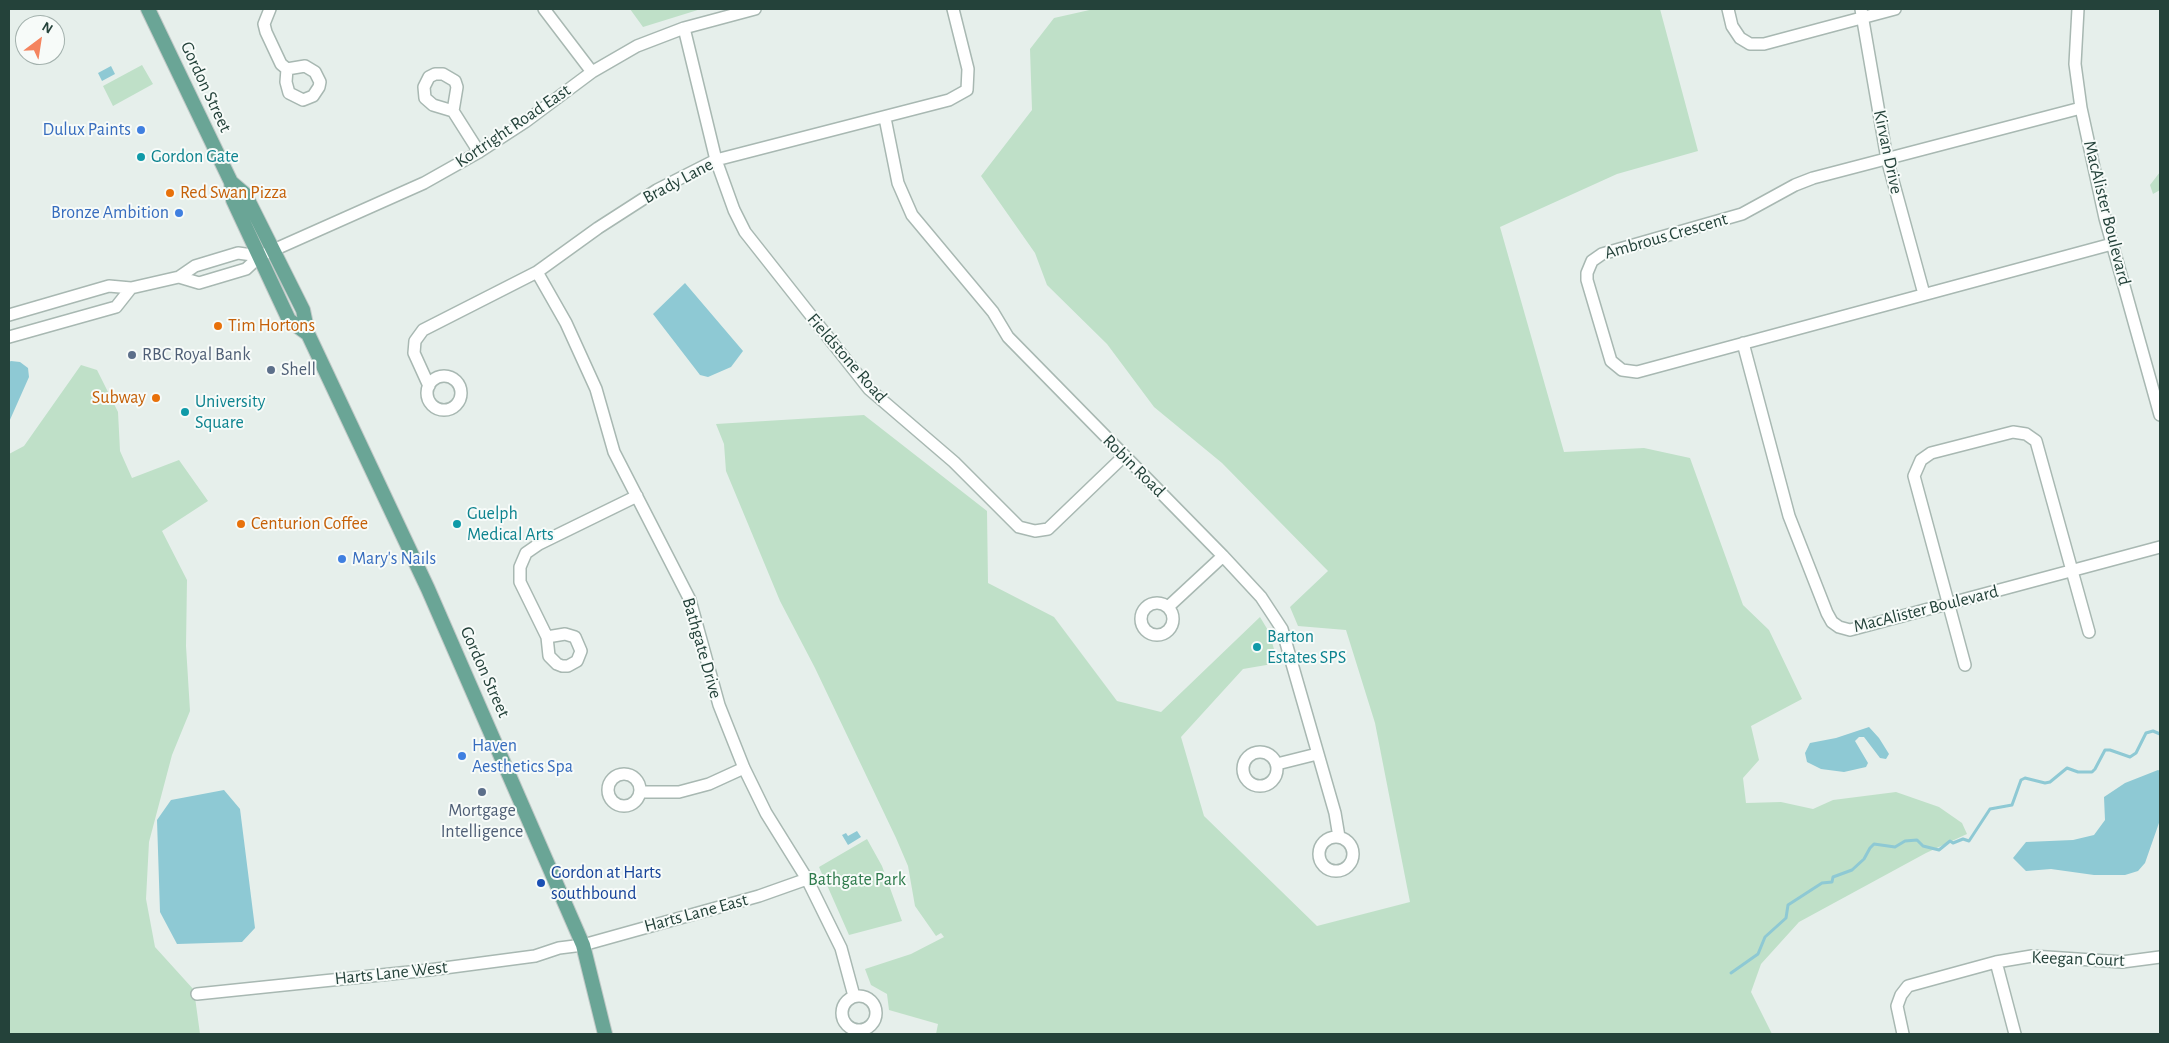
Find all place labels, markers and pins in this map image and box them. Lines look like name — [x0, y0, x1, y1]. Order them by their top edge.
place label: Dulux Paints — [43, 119, 131, 141]
marker: Dulux Paints — [135, 124, 147, 136]
place label: Gordon Gate — [151, 146, 239, 168]
marker: Gordon Gate — [135, 151, 147, 163]
place label: Red Swan Pizza — [180, 182, 287, 204]
marker: Red Swan Pizza — [164, 187, 176, 199]
place label: Bronze Ambition — [51, 202, 169, 224]
marker: Bronze Ambition — [173, 207, 185, 219]
place label: Tim Hortons — [228, 315, 315, 337]
marker: Tim Hortons — [212, 320, 224, 332]
place label: RBC Royal Bank — [142, 344, 250, 366]
marker: RBC Royal Bank — [126, 349, 138, 361]
place label: Shell — [281, 359, 316, 381]
marker: Shell — [265, 364, 277, 376]
place label: Subway — [92, 387, 146, 409]
place label: University Square — [195, 391, 265, 434]
marker: Subway — [150, 392, 162, 404]
marker: University Square — [179, 406, 191, 418]
place label: Guelph Medical Arts — [467, 503, 554, 546]
place label: Centurion Coffee — [251, 513, 368, 535]
marker: Centurion Coffee — [235, 518, 247, 530]
marker: Guelph Medical Arts — [451, 518, 463, 530]
place label: Mary's Nails — [352, 548, 436, 570]
marker: Mary's Nails — [336, 553, 348, 565]
place label: Barton Estates SPS — [1267, 626, 1346, 669]
marker: Barton Estates SPS — [1251, 641, 1263, 653]
place label: Haven Aesthetics Spa — [472, 735, 573, 778]
marker: Haven Aesthetics Spa — [456, 750, 468, 762]
marker: Mortgage Intelligence — [476, 786, 488, 798]
place label: Mortgage Intelligence — [441, 800, 523, 842]
place label: Gordon at Harts southbound — [551, 862, 661, 904]
marker: Gordon at Harts southbound — [535, 877, 547, 889]

